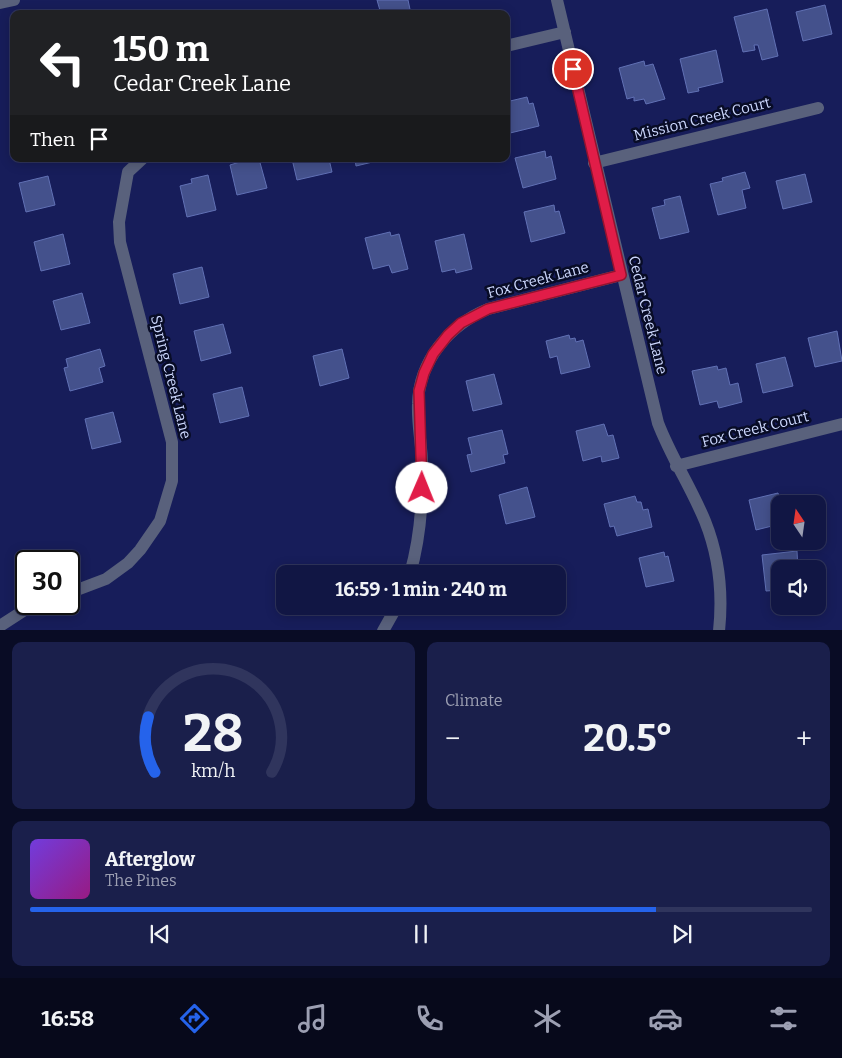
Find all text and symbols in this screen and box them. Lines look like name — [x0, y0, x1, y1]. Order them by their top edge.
text: 150 m — [113, 28, 209, 70]
icon: left — [30, 30, 95, 95]
pin — [552, 48, 594, 90]
icon: arrive — [559, 55, 587, 83]
text: Cedar Creek Lane — [113, 70, 291, 97]
street label: Mission Creek Court — [632, 93, 773, 145]
icon: arrive — [85, 125, 113, 153]
text: Then — [30, 128, 75, 151]
street label: Cedar Creek Lane — [625, 254, 671, 376]
street label: Fox Creek Lane — [485, 258, 591, 302]
street label: Spring Creek Lane — [147, 313, 195, 441]
street label: Fox Creek Court — [700, 407, 811, 451]
position arrow — [395, 461, 447, 513]
north arrow — [771, 495, 826, 550]
map controls — [771, 495, 826, 615]
speed limit sign: 30 — [15, 550, 80, 615]
button: sound — [771, 560, 826, 615]
text: 16:59 · 1 min · 240 m — [335, 578, 507, 601]
text: Climate — [445, 691, 503, 710]
text: 28 — [183, 702, 244, 765]
text: 20.5° — [583, 715, 673, 761]
text: − — [445, 722, 460, 755]
text: + — [796, 722, 812, 755]
text: km/h — [191, 760, 236, 782]
text: Afterglow — [105, 848, 195, 871]
text: The Pines — [105, 871, 177, 890]
icon: previous — [146, 920, 174, 948]
icon: pause — [407, 920, 435, 948]
icon: next — [668, 920, 696, 948]
icon: directions — [177, 1001, 212, 1036]
icon: music — [295, 1001, 330, 1036]
icon: phone — [412, 1001, 447, 1036]
icon: climate — [530, 1001, 565, 1036]
icon: car — [648, 1001, 683, 1036]
icon: filters — [766, 1001, 801, 1036]
text: 16:58 — [41, 1005, 94, 1032]

